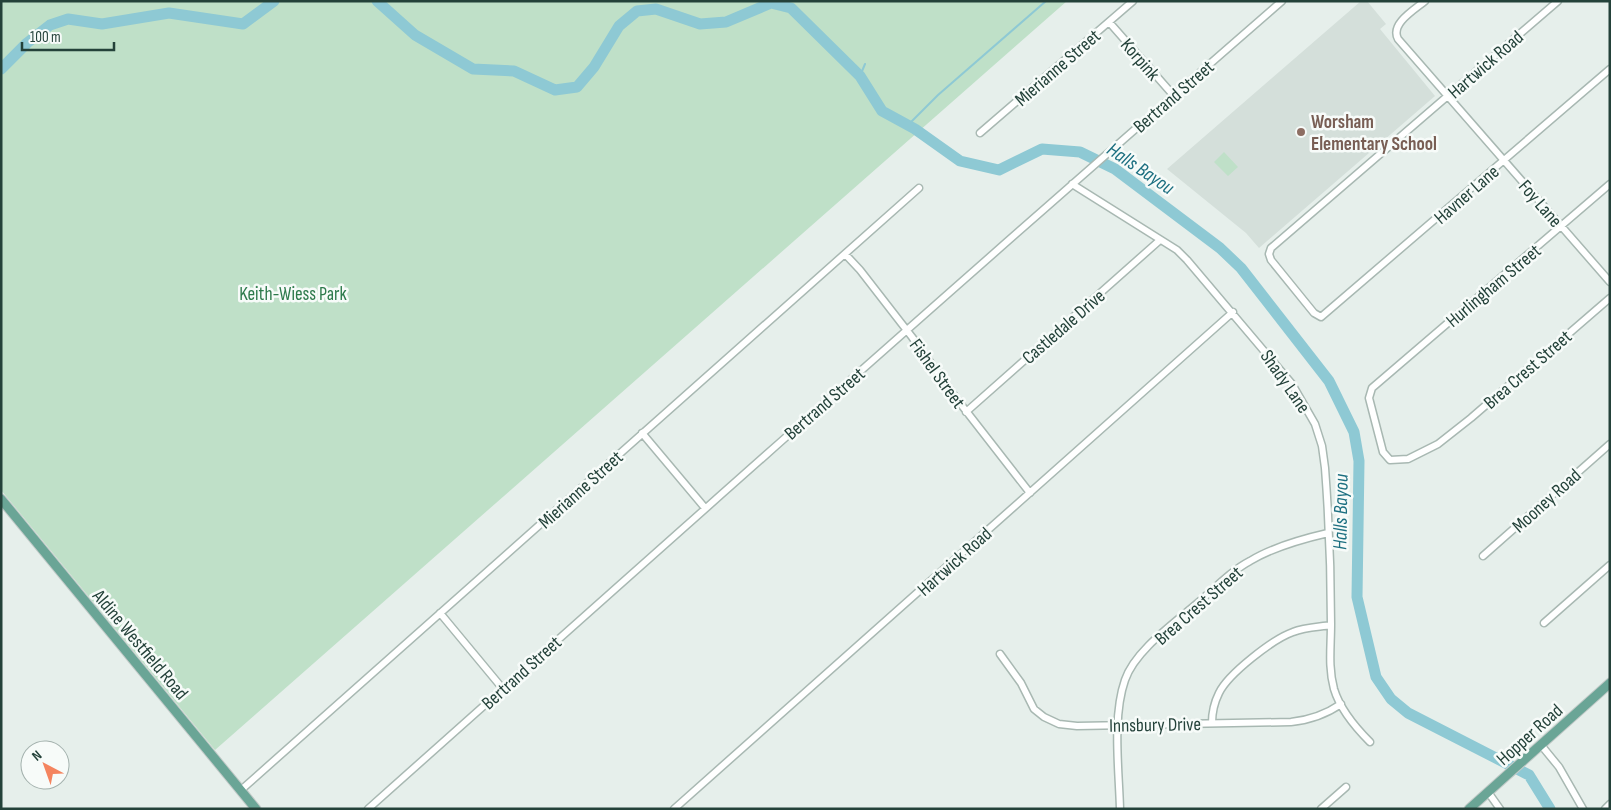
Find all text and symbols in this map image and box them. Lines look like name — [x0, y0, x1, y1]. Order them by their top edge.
scale bar — [22, 20, 115, 52]
street label: Mierianne Street — [1011, 25, 1106, 112]
street label: Hartwick Road — [1444, 26, 1528, 104]
text: 100 m — [30, 28, 61, 47]
street label: Korpink — [1115, 34, 1165, 86]
street label: Bertrand Street — [1129, 56, 1219, 138]
place label: Worsham Elementary School — [1311, 111, 1437, 156]
marker: Worsham Elementary School — [1295, 126, 1307, 138]
water label: Halls Bayou — [1102, 138, 1179, 200]
street label: Havner Lane — [1430, 161, 1504, 230]
street label: Foy Lane — [1513, 176, 1567, 232]
street label: Hurlingham Street — [1442, 240, 1546, 333]
park label: Keith-Wiess Park — [239, 283, 348, 306]
street label: Castledale Drive — [1018, 285, 1110, 369]
street label: Brea Crest Street — [1479, 325, 1577, 415]
street label: Fishel Street — [904, 335, 970, 413]
street label: Shady Lane — [1255, 346, 1315, 418]
street label: Bertrand Street — [780, 363, 870, 445]
street label: Mierianne Street — [534, 446, 628, 534]
street label: Mooney Road — [1508, 464, 1586, 538]
water label: Halls Bayou — [1328, 473, 1354, 550]
street label: Hartwick Road — [913, 523, 997, 602]
street label: Brea Crest Street — [1150, 561, 1248, 651]
street label: Aldine Westfield Road — [87, 584, 193, 705]
street label: Bertrand Street — [477, 631, 567, 715]
street label: Hopper Road — [1492, 699, 1568, 771]
street label: Innsbury Drive — [1109, 713, 1201, 738]
north arrow — [20, 740, 70, 790]
text: N — [28, 747, 45, 764]

